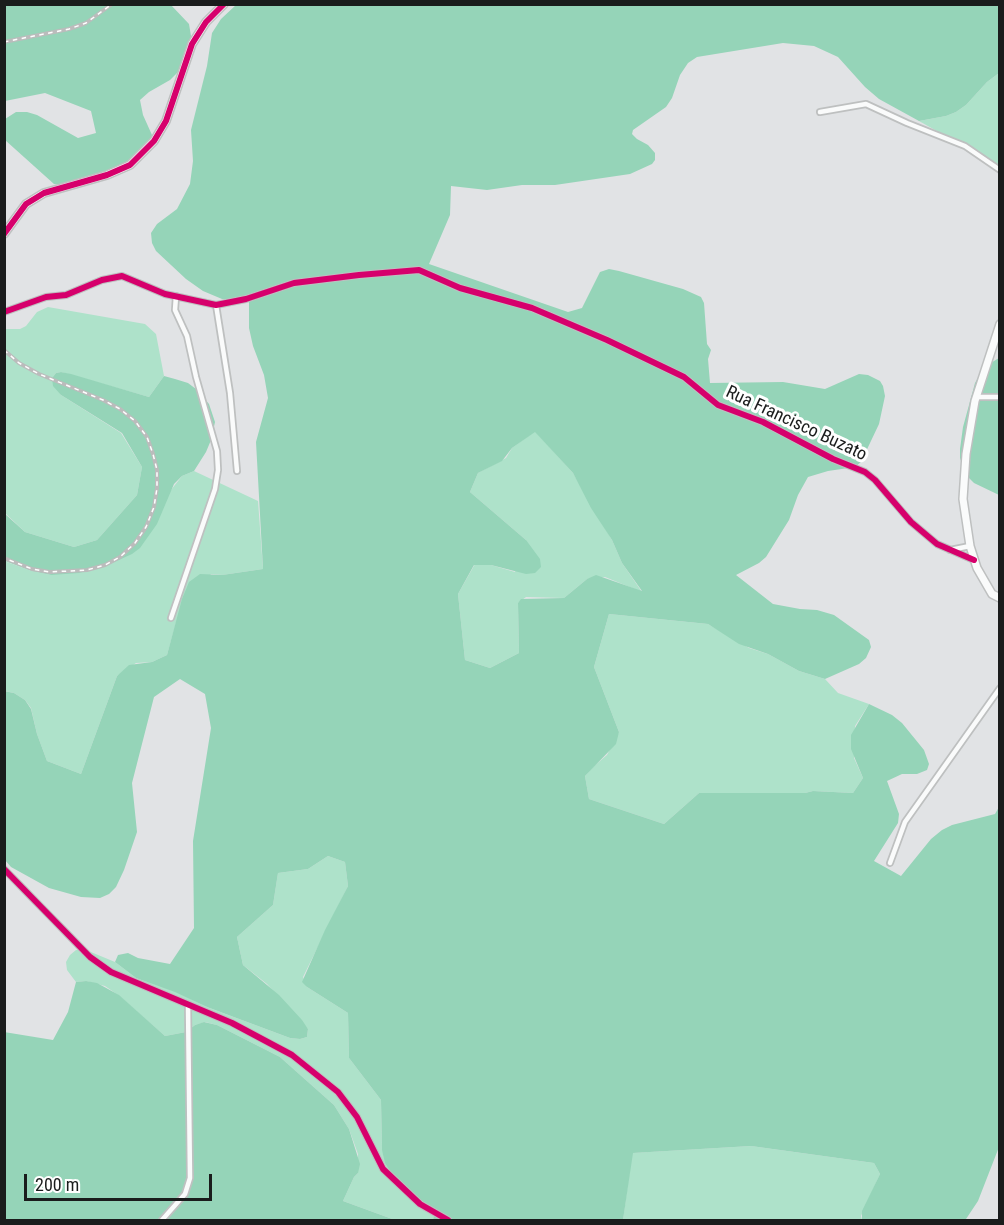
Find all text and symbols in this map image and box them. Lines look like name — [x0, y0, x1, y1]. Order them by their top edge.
street label: Rua Francisco Buzato — [722, 382, 870, 466]
scale bar — [27, 1162, 214, 1200]
text: 200 m — [35, 1174, 79, 1195]

